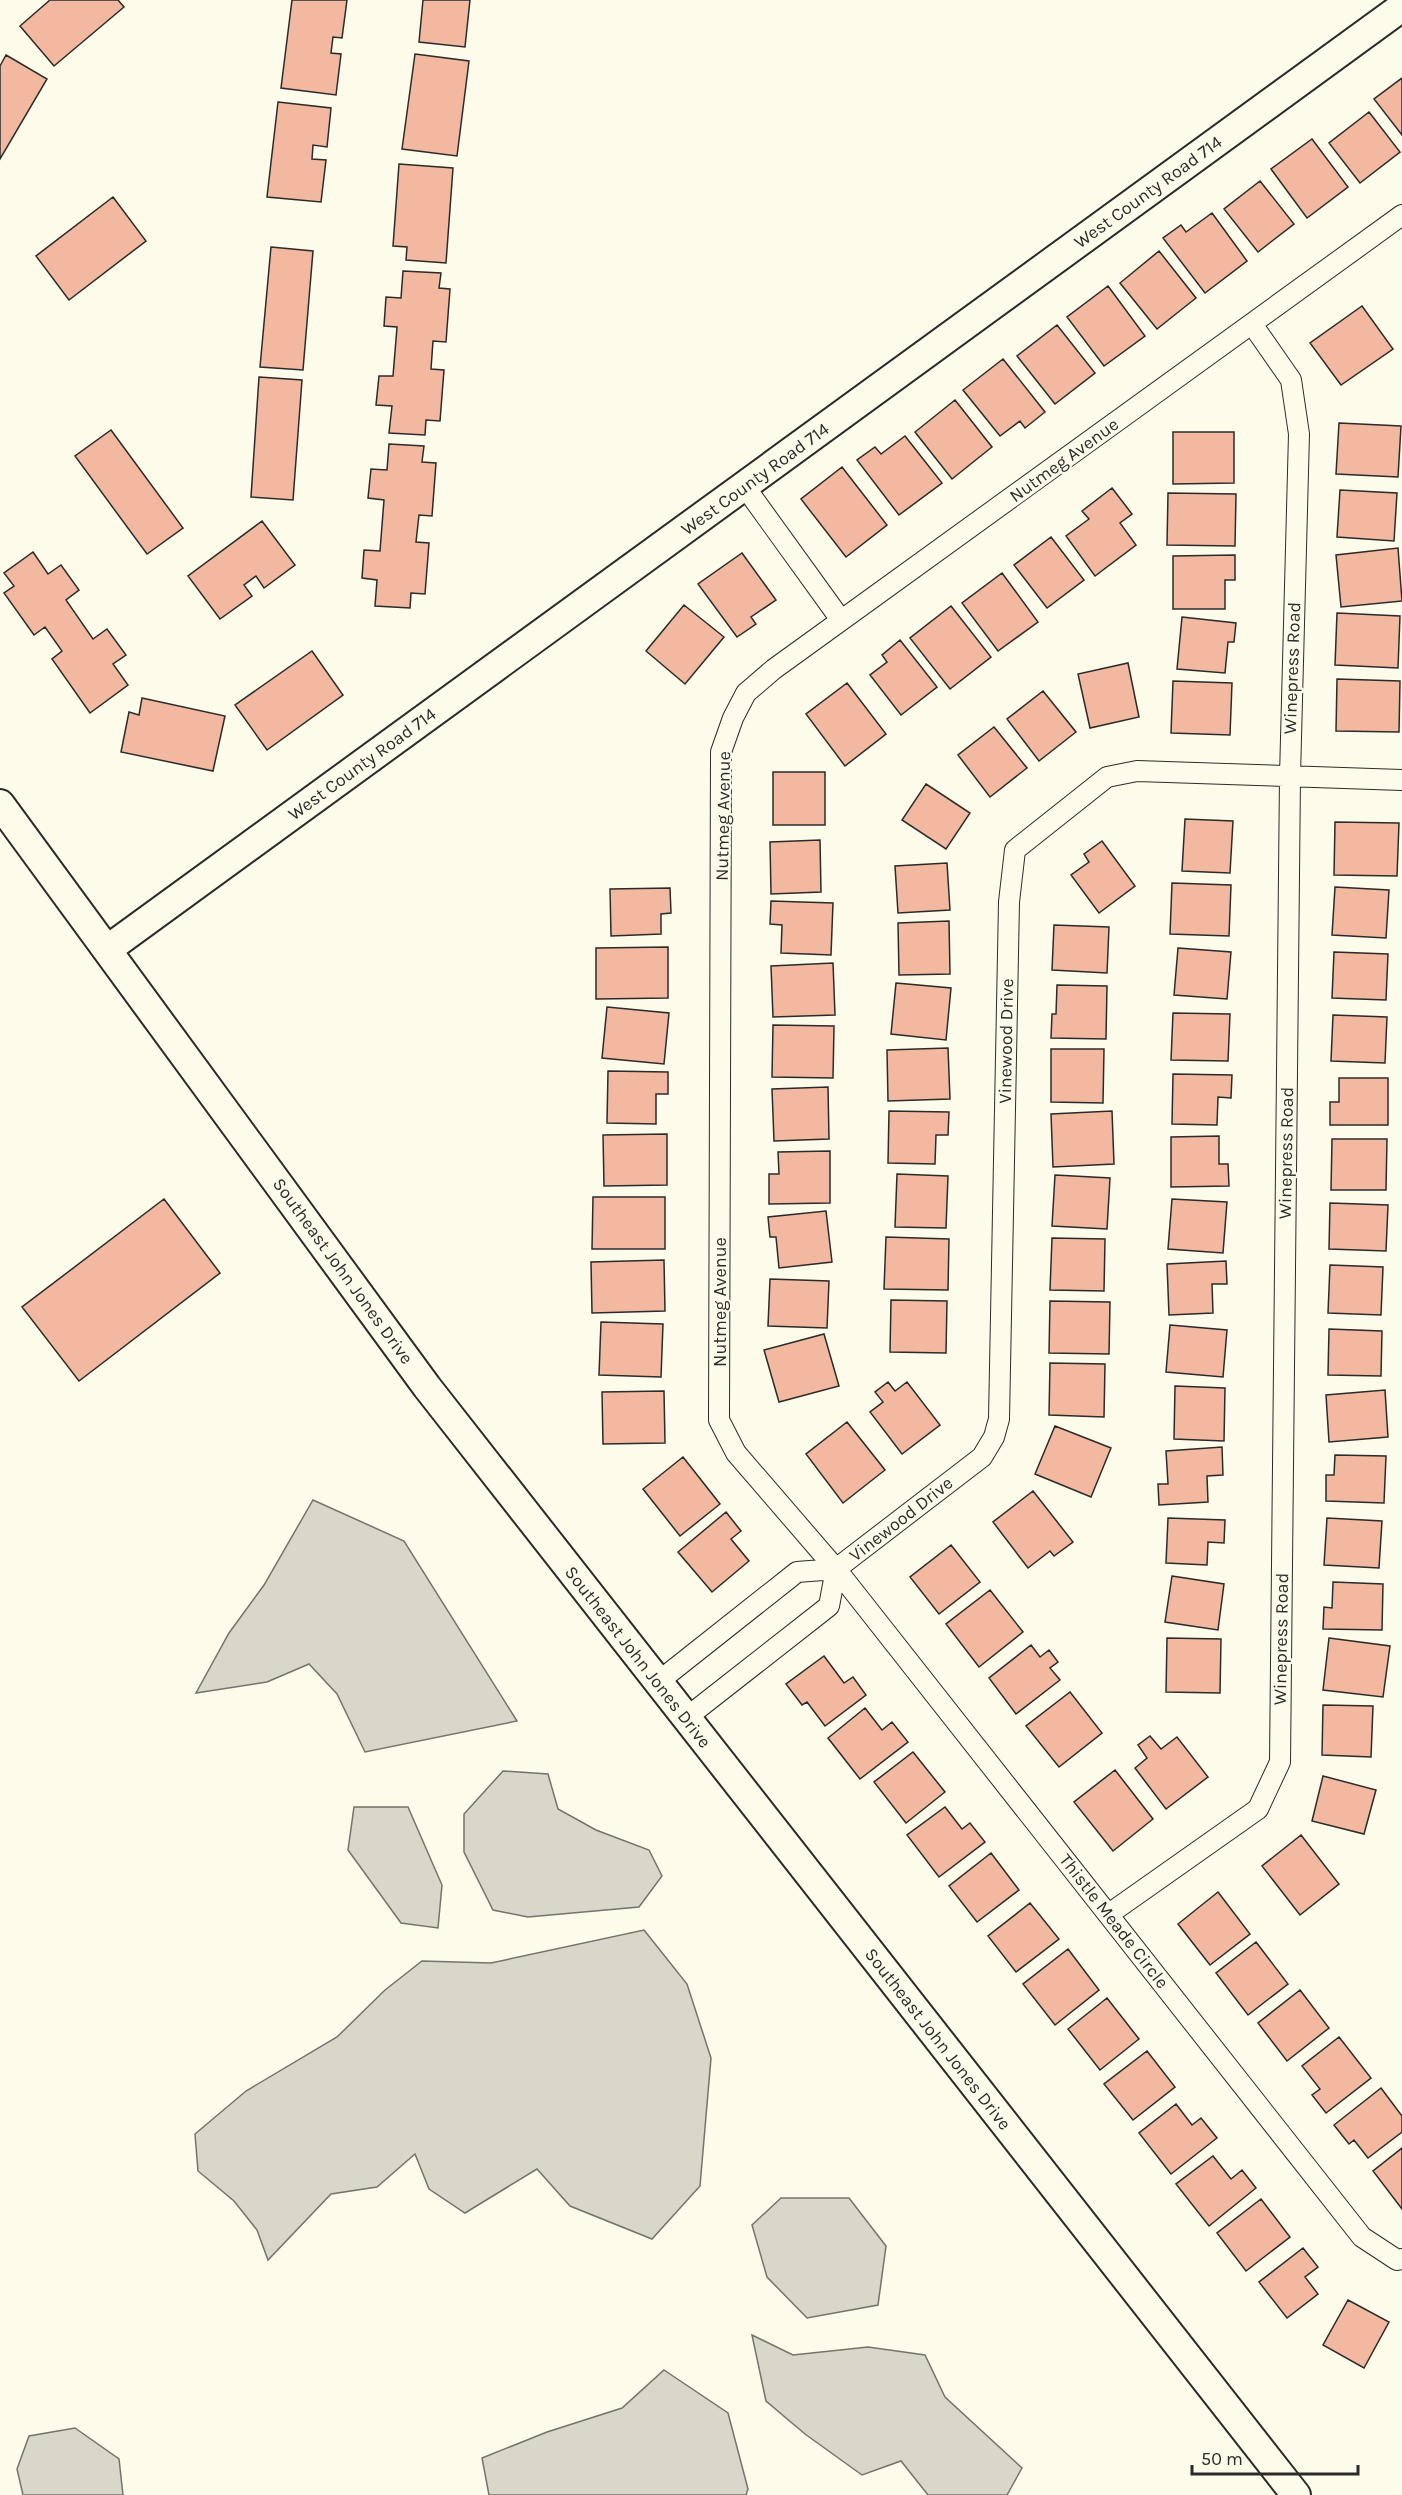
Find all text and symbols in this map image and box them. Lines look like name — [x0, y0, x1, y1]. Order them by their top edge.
street label: West County Road 714 — [1070, 131, 1226, 253]
street label: Nutmeg Avenue — [1005, 413, 1123, 507]
street label: West County Road 714 — [677, 418, 833, 540]
street label: Winepress Road — [1279, 601, 1305, 735]
street label: West County Road 714 — [284, 703, 440, 825]
street label: Nutmeg Avenue — [711, 751, 735, 881]
street label: Vinewood Drive — [994, 978, 1018, 1104]
street label: Winepress Road — [1274, 1087, 1298, 1219]
street label: Southeast John Jones Drive — [268, 1174, 418, 1368]
street label: Nutmeg Avenue — [709, 1237, 731, 1367]
street label: Vinewood Drive — [845, 1472, 957, 1566]
street label: Southeast John Jones Drive — [560, 1562, 716, 1752]
street label: Winepress Road — [1269, 1573, 1293, 1705]
street label: Thistle Meade Circle — [1055, 1849, 1173, 1993]
street label: Southeast John Jones Drive — [860, 1944, 1016, 2134]
scale bar — [1192, 2438, 1358, 2476]
text: 50 m — [1201, 2448, 1243, 2470]

